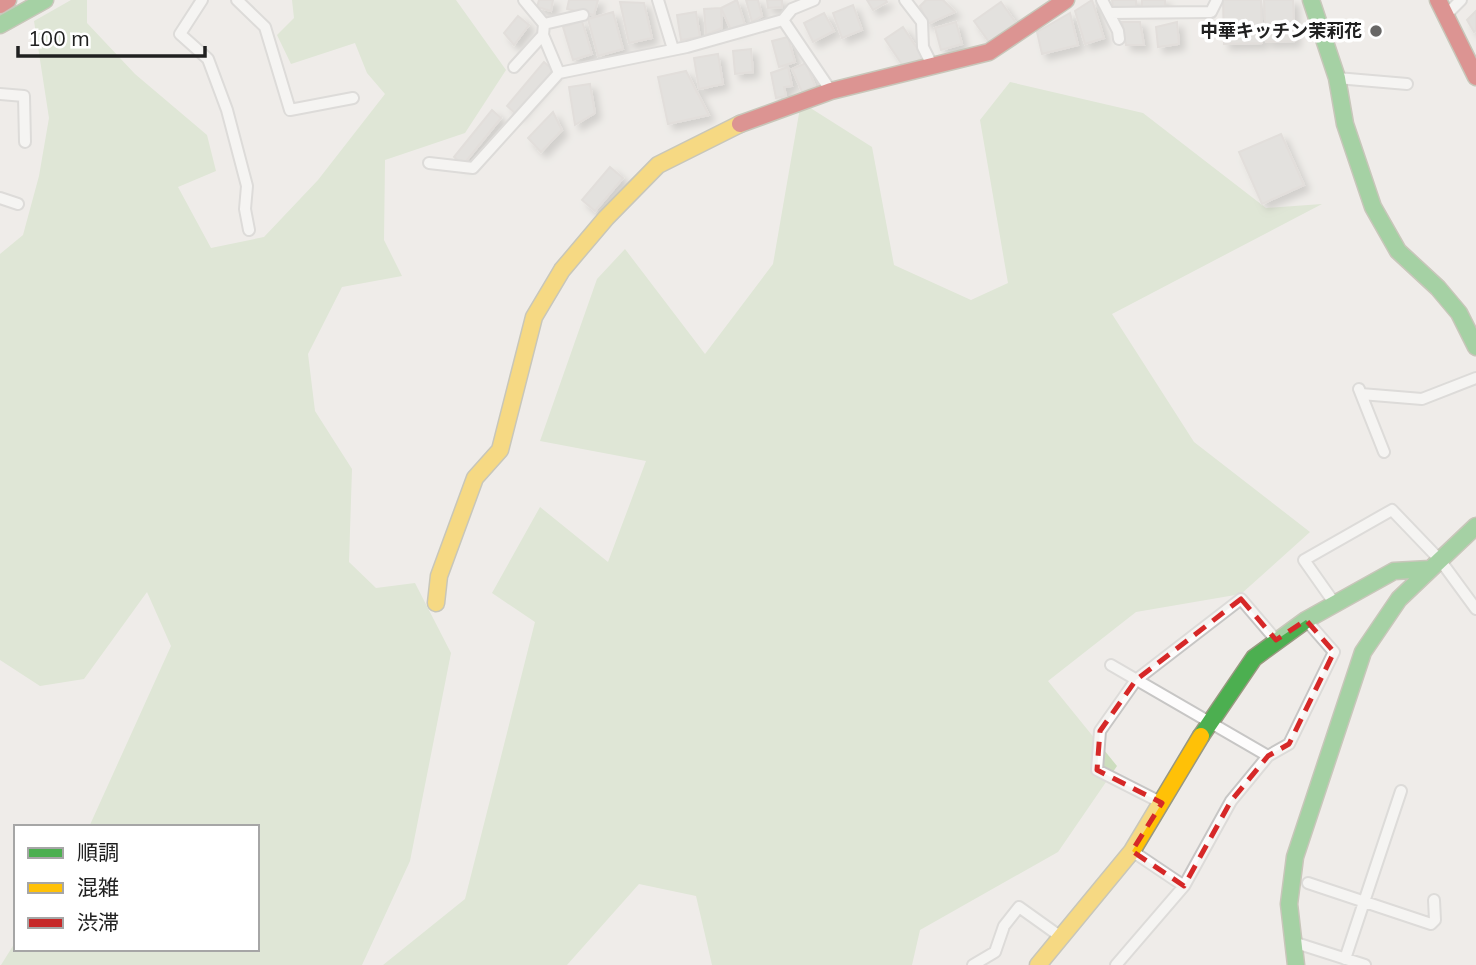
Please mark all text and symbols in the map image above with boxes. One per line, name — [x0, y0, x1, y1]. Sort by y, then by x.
scale bar — [18, 14, 205, 58]
place label: 中華キッチン茉莉花 — [1200, 19, 1362, 42]
marker: 中華キッチン茉莉花 — [1368, 23, 1384, 39]
text: 100 m — [28, 25, 90, 51]
legend — [14, 825, 259, 951]
text: 順調 — [77, 839, 119, 865]
text: 混雑 — [77, 874, 119, 900]
text: 渋滞 — [77, 909, 119, 935]

